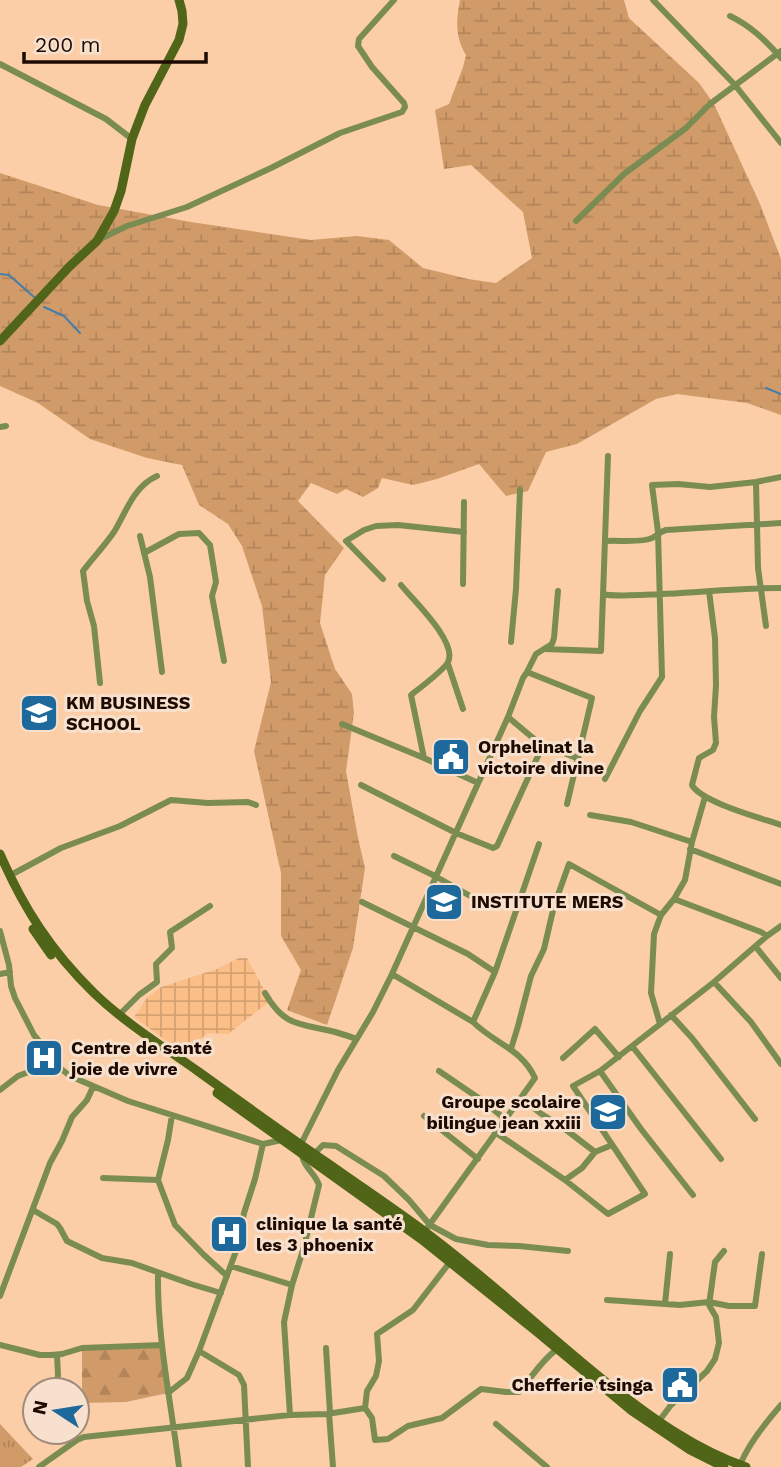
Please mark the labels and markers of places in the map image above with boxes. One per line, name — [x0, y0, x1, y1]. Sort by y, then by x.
school or university icon: KM BUSINESS SCHOOL — [18, 692, 60, 734]
place label: KM BUSINESS SCHOOL — [66, 692, 191, 734]
public building icon: Orphelinat la victoire divine — [430, 736, 472, 778]
place label: Orphelinat la victoire divine — [477, 736, 604, 778]
school or university icon: INSTITUTE MERS — [423, 881, 465, 923]
place label: INSTITUTE MERS — [471, 891, 624, 912]
hospital icon: Centre de santé joie de vivre — [23, 1037, 65, 1079]
place label: Centre de santé joie de vivre — [69, 1037, 212, 1079]
place label: Groupe scolaire bilingue jean xxiii — [426, 1091, 581, 1133]
school or university icon: Groupe scolaire bilingue jean xxiii — [587, 1091, 629, 1133]
hospital icon: clinique la santé les 3 phoenix — [208, 1213, 250, 1255]
place label: clinique la santé les 3 phoenix — [256, 1213, 403, 1255]
public building icon: Chefferie tsinga — [659, 1364, 701, 1406]
place label: Chefferie tsinga — [511, 1374, 654, 1395]

